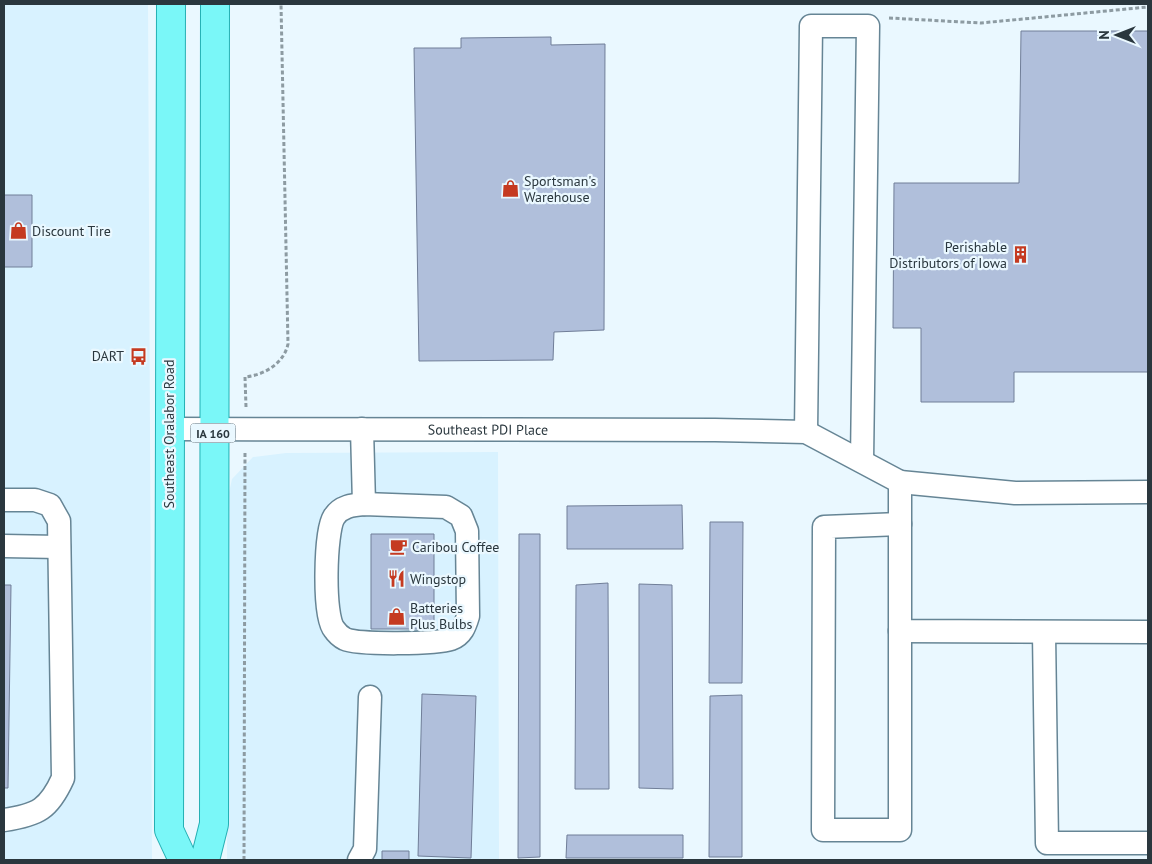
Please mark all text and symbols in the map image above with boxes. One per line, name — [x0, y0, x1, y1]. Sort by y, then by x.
north arrow — [1092, 10, 1142, 60]
text: N — [1095, 30, 1113, 40]
place label: Sportsman's Warehouse — [524, 172, 596, 206]
shop icon: Sportsman's Warehouse — [500, 179, 520, 199]
shop icon: Discount Tire — [8, 221, 28, 241]
place label: Discount Tire — [32, 222, 111, 240]
place label: Perishable Distributors of Iowa — [889, 238, 1007, 272]
building icon: Perishable Distributors of Iowa — [1011, 245, 1031, 265]
bus stop icon: DART — [128, 346, 148, 366]
place label: DART — [92, 347, 124, 365]
street label: Southeast Oralabor Road — [160, 360, 178, 508]
street label: Southeast PDI Place — [428, 420, 548, 439]
road number: IA 160 — [190, 423, 236, 442]
cafe icon: Caribou Coffee — [388, 537, 408, 557]
place label: Caribou Coffee — [412, 538, 499, 556]
restaurant icon: Wingstop — [386, 569, 406, 589]
place label: Wingstop — [410, 570, 466, 588]
place label: Batteries Plus Bulbs — [410, 599, 472, 633]
shop icon: Batteries Plus Bulbs — [386, 606, 406, 626]

